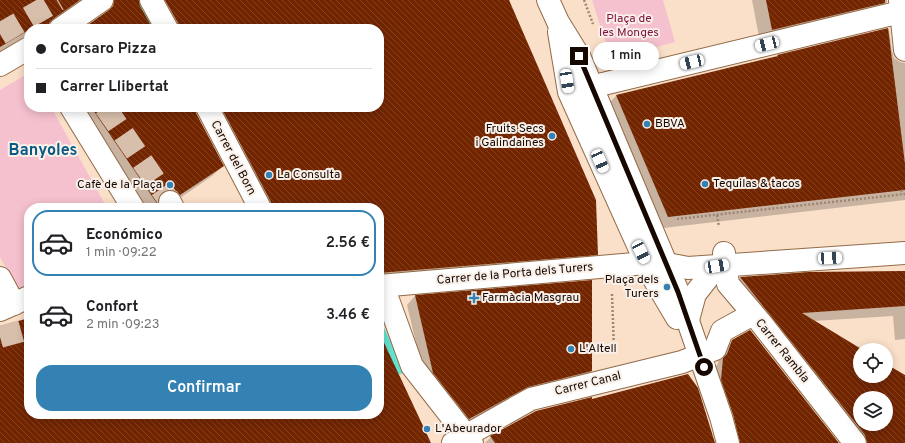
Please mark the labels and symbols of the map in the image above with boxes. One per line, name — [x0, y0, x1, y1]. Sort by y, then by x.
park label: Plaça de les Monges — [599, 11, 659, 41]
car — [754, 35, 780, 53]
callout: 1 min — [593, 42, 659, 70]
route end — [570, 47, 588, 65]
car — [679, 53, 705, 71]
car — [559, 68, 575, 94]
place label: BBVA — [655, 116, 685, 132]
street label: Carrer del Born — [207, 118, 259, 198]
marker: BBVA — [642, 119, 652, 129]
place label: Fruits Secs i Galindaines — [475, 121, 544, 151]
marker: Fruits Secs i Galindaines — [547, 131, 557, 141]
district label: Banyoles — [9, 141, 77, 161]
car — [590, 148, 610, 174]
place label: La Consulta — [277, 167, 340, 183]
marker: La Consulta — [264, 170, 274, 180]
place label: Tequilas & tacos — [713, 176, 800, 192]
place label: Cafè de la Plaça — [77, 177, 162, 193]
marker: Tequilas & tacos — [700, 179, 710, 189]
marker: Cafè de la Plaça — [165, 180, 175, 190]
car — [630, 239, 652, 265]
car — [818, 251, 842, 265]
car — [704, 258, 730, 274]
street label: Carrer de la Porta dels Turers — [436, 259, 594, 289]
place label: Plaça dels Turers — [605, 272, 659, 302]
marker: Plaça dels Turers — [662, 282, 672, 292]
place label: Farmàcia Masgrau — [482, 290, 579, 306]
marker: Farmàcia Masgrau — [469, 293, 479, 303]
street label: Carrer Rambla — [751, 316, 813, 386]
place label: L'Altell — [579, 341, 617, 357]
marker: L'Altell — [566, 344, 576, 354]
route start — [695, 358, 713, 376]
street label: Carrer Canal — [553, 368, 623, 400]
place label: L'Abeurador — [435, 421, 502, 437]
marker: L'Abeurador — [422, 424, 432, 434]

